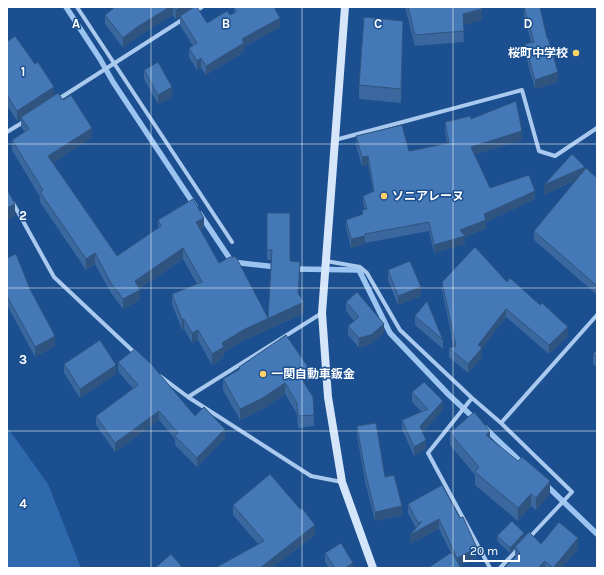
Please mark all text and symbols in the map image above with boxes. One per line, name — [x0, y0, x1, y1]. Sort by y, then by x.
text: A — [72, 16, 80, 31]
text: B — [222, 16, 230, 31]
text: C — [374, 16, 382, 31]
text: D — [524, 16, 533, 31]
place label: 桜町中学校 — [508, 46, 568, 60]
marker: 桜町中学校 — [571, 48, 581, 58]
text: 1 — [21, 64, 25, 79]
place label: ソニアレーヌ — [392, 189, 464, 203]
marker: ソニアレーヌ — [379, 191, 389, 201]
text: 2 — [19, 208, 27, 223]
text: 3 — [19, 352, 27, 367]
place label: 一関自動車鈑金 — [271, 367, 355, 381]
marker: 一関自動車鈑金 — [258, 369, 268, 379]
text: 4 — [19, 496, 27, 511]
scale bar — [464, 537, 519, 563]
text: 20 m — [470, 544, 498, 558]

